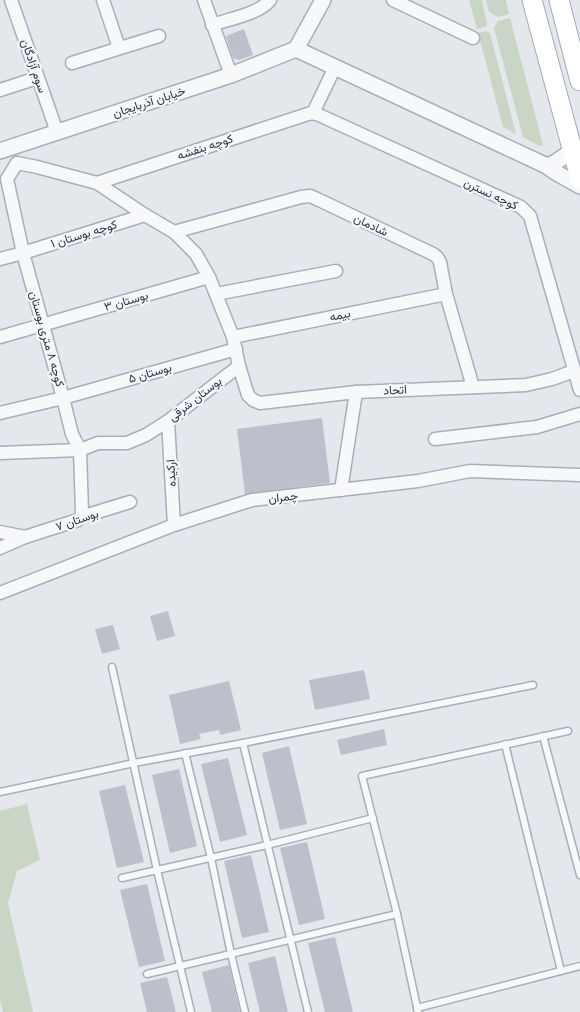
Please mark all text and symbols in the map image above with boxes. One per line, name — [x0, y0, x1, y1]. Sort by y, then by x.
street label: سوم آزادگان — [17, 37, 51, 95]
street label: خیابان آذربایجان — [111, 83, 187, 121]
street label: کوچه بنفشه — [175, 130, 235, 164]
street label: کوچه نسترن — [461, 174, 521, 214]
street label: شادمان — [352, 210, 391, 239]
street label: کوچه بوستان ۱ — [49, 216, 119, 252]
street label: بوستان ۳ — [102, 287, 150, 315]
street label: کوچه ۸ متری بوستان — [26, 289, 68, 389]
street label: بیمه — [328, 305, 352, 324]
street label: بوستان ۵ — [127, 359, 173, 387]
street label: بوستان شرقی — [165, 373, 225, 425]
street label: اتحاد — [383, 381, 407, 398]
street label: ارکیده — [162, 459, 180, 487]
street label: چمران — [267, 487, 299, 507]
street label: بوستان ۷ — [53, 505, 101, 535]

